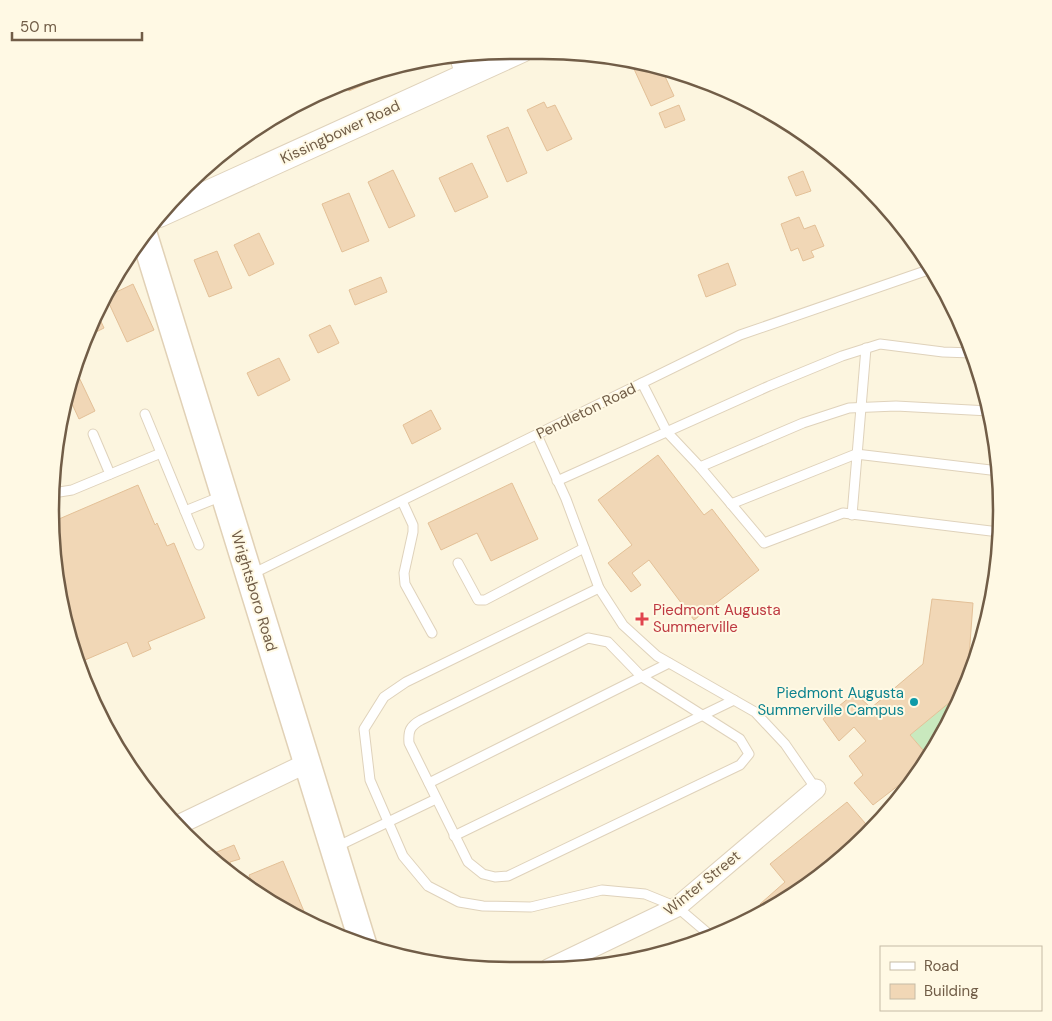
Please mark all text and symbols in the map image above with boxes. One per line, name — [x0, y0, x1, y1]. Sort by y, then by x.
scale bar — [12, 10, 142, 42]
text: 50 m — [20, 17, 57, 37]
street label: Kissingbower Road — [277, 95, 403, 169]
street label: Pendleton Road — [533, 378, 639, 444]
street label: Wrightsboro Road — [226, 528, 282, 654]
place label: Piedmont Augusta Summerville — [653, 600, 781, 637]
marker: Piedmont Augusta Summerville — [635, 612, 649, 626]
place label: Piedmont Augusta Summerville Campus — [757, 683, 904, 720]
marker: Piedmont Augusta Summerville Campus — [908, 696, 920, 708]
street label: Winter Street — [660, 846, 745, 920]
legend — [880, 946, 1042, 1011]
text: Road — [924, 956, 959, 976]
text: Building — [924, 981, 979, 1001]

